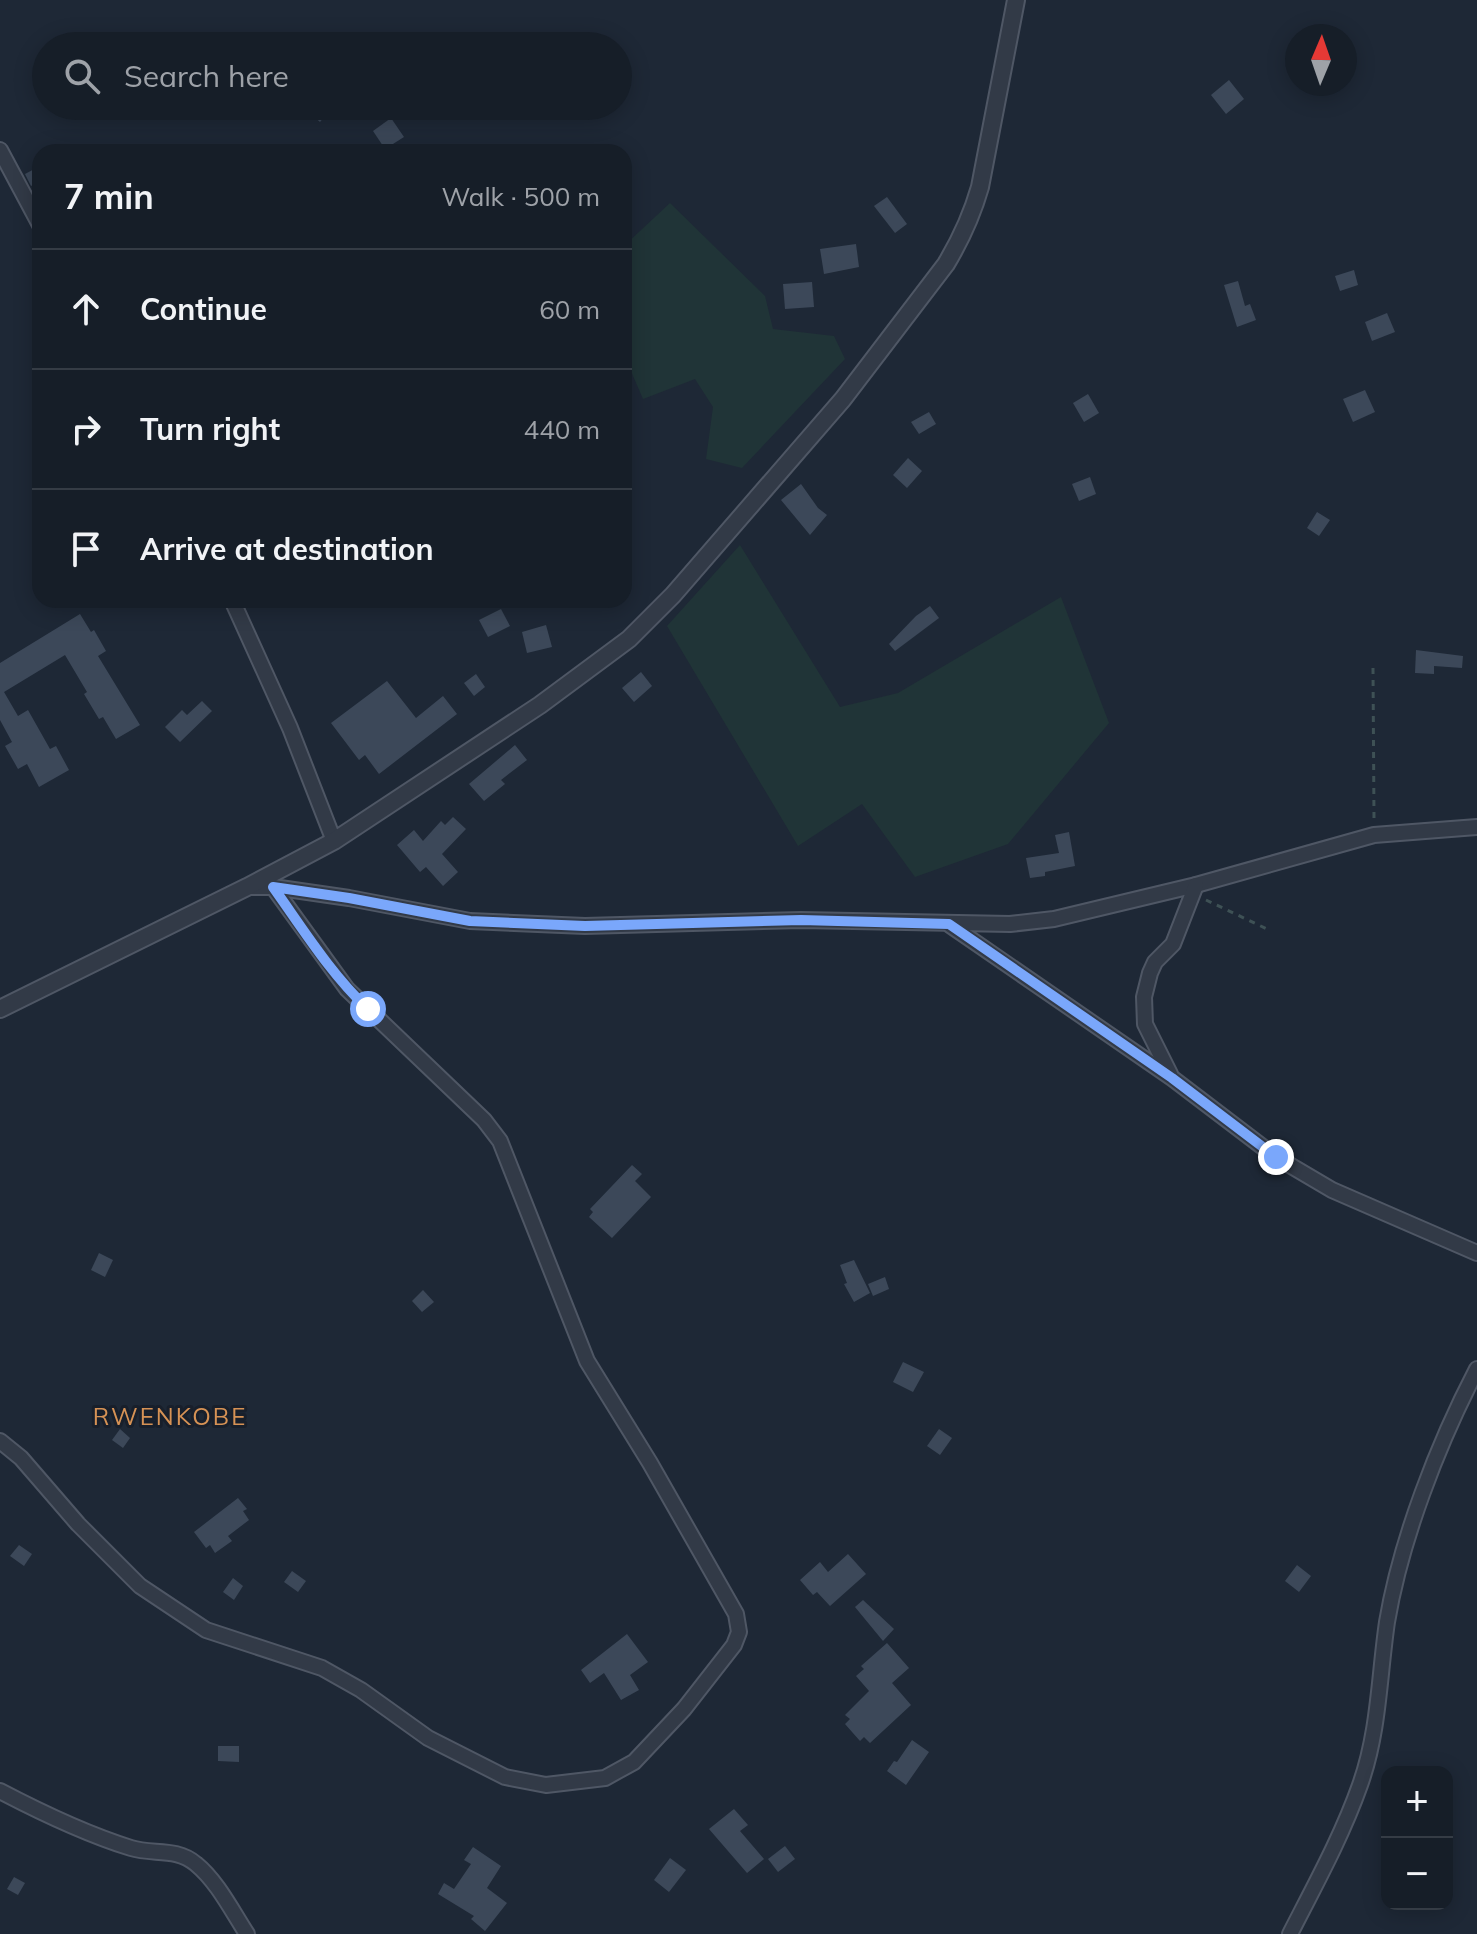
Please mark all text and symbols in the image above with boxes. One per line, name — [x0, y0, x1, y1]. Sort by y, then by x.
north arrow — [1285, 24, 1357, 96]
search box — [32, 32, 632, 120]
icon: search — [60, 54, 104, 98]
text: Search here — [124, 57, 289, 95]
text: 7 min — [64, 175, 154, 218]
text: Walk · 500 m — [441, 180, 600, 213]
icon: ahead — [64, 287, 108, 331]
text: Continue — [140, 290, 267, 328]
text: 60 m — [539, 293, 600, 326]
icon: right — [64, 407, 108, 451]
text: Turn right — [140, 410, 280, 448]
text: 440 m — [524, 413, 600, 446]
icon: arrive — [64, 527, 108, 571]
text: Arrive at destination — [140, 530, 434, 568]
route start — [350, 991, 386, 1027]
route end — [1258, 1139, 1294, 1175]
district label: RWENKOBE — [93, 1401, 247, 1431]
map controls — [1381, 1766, 1453, 1910]
button: + — [1381, 1766, 1453, 1838]
button: − — [1381, 1838, 1453, 1910]

